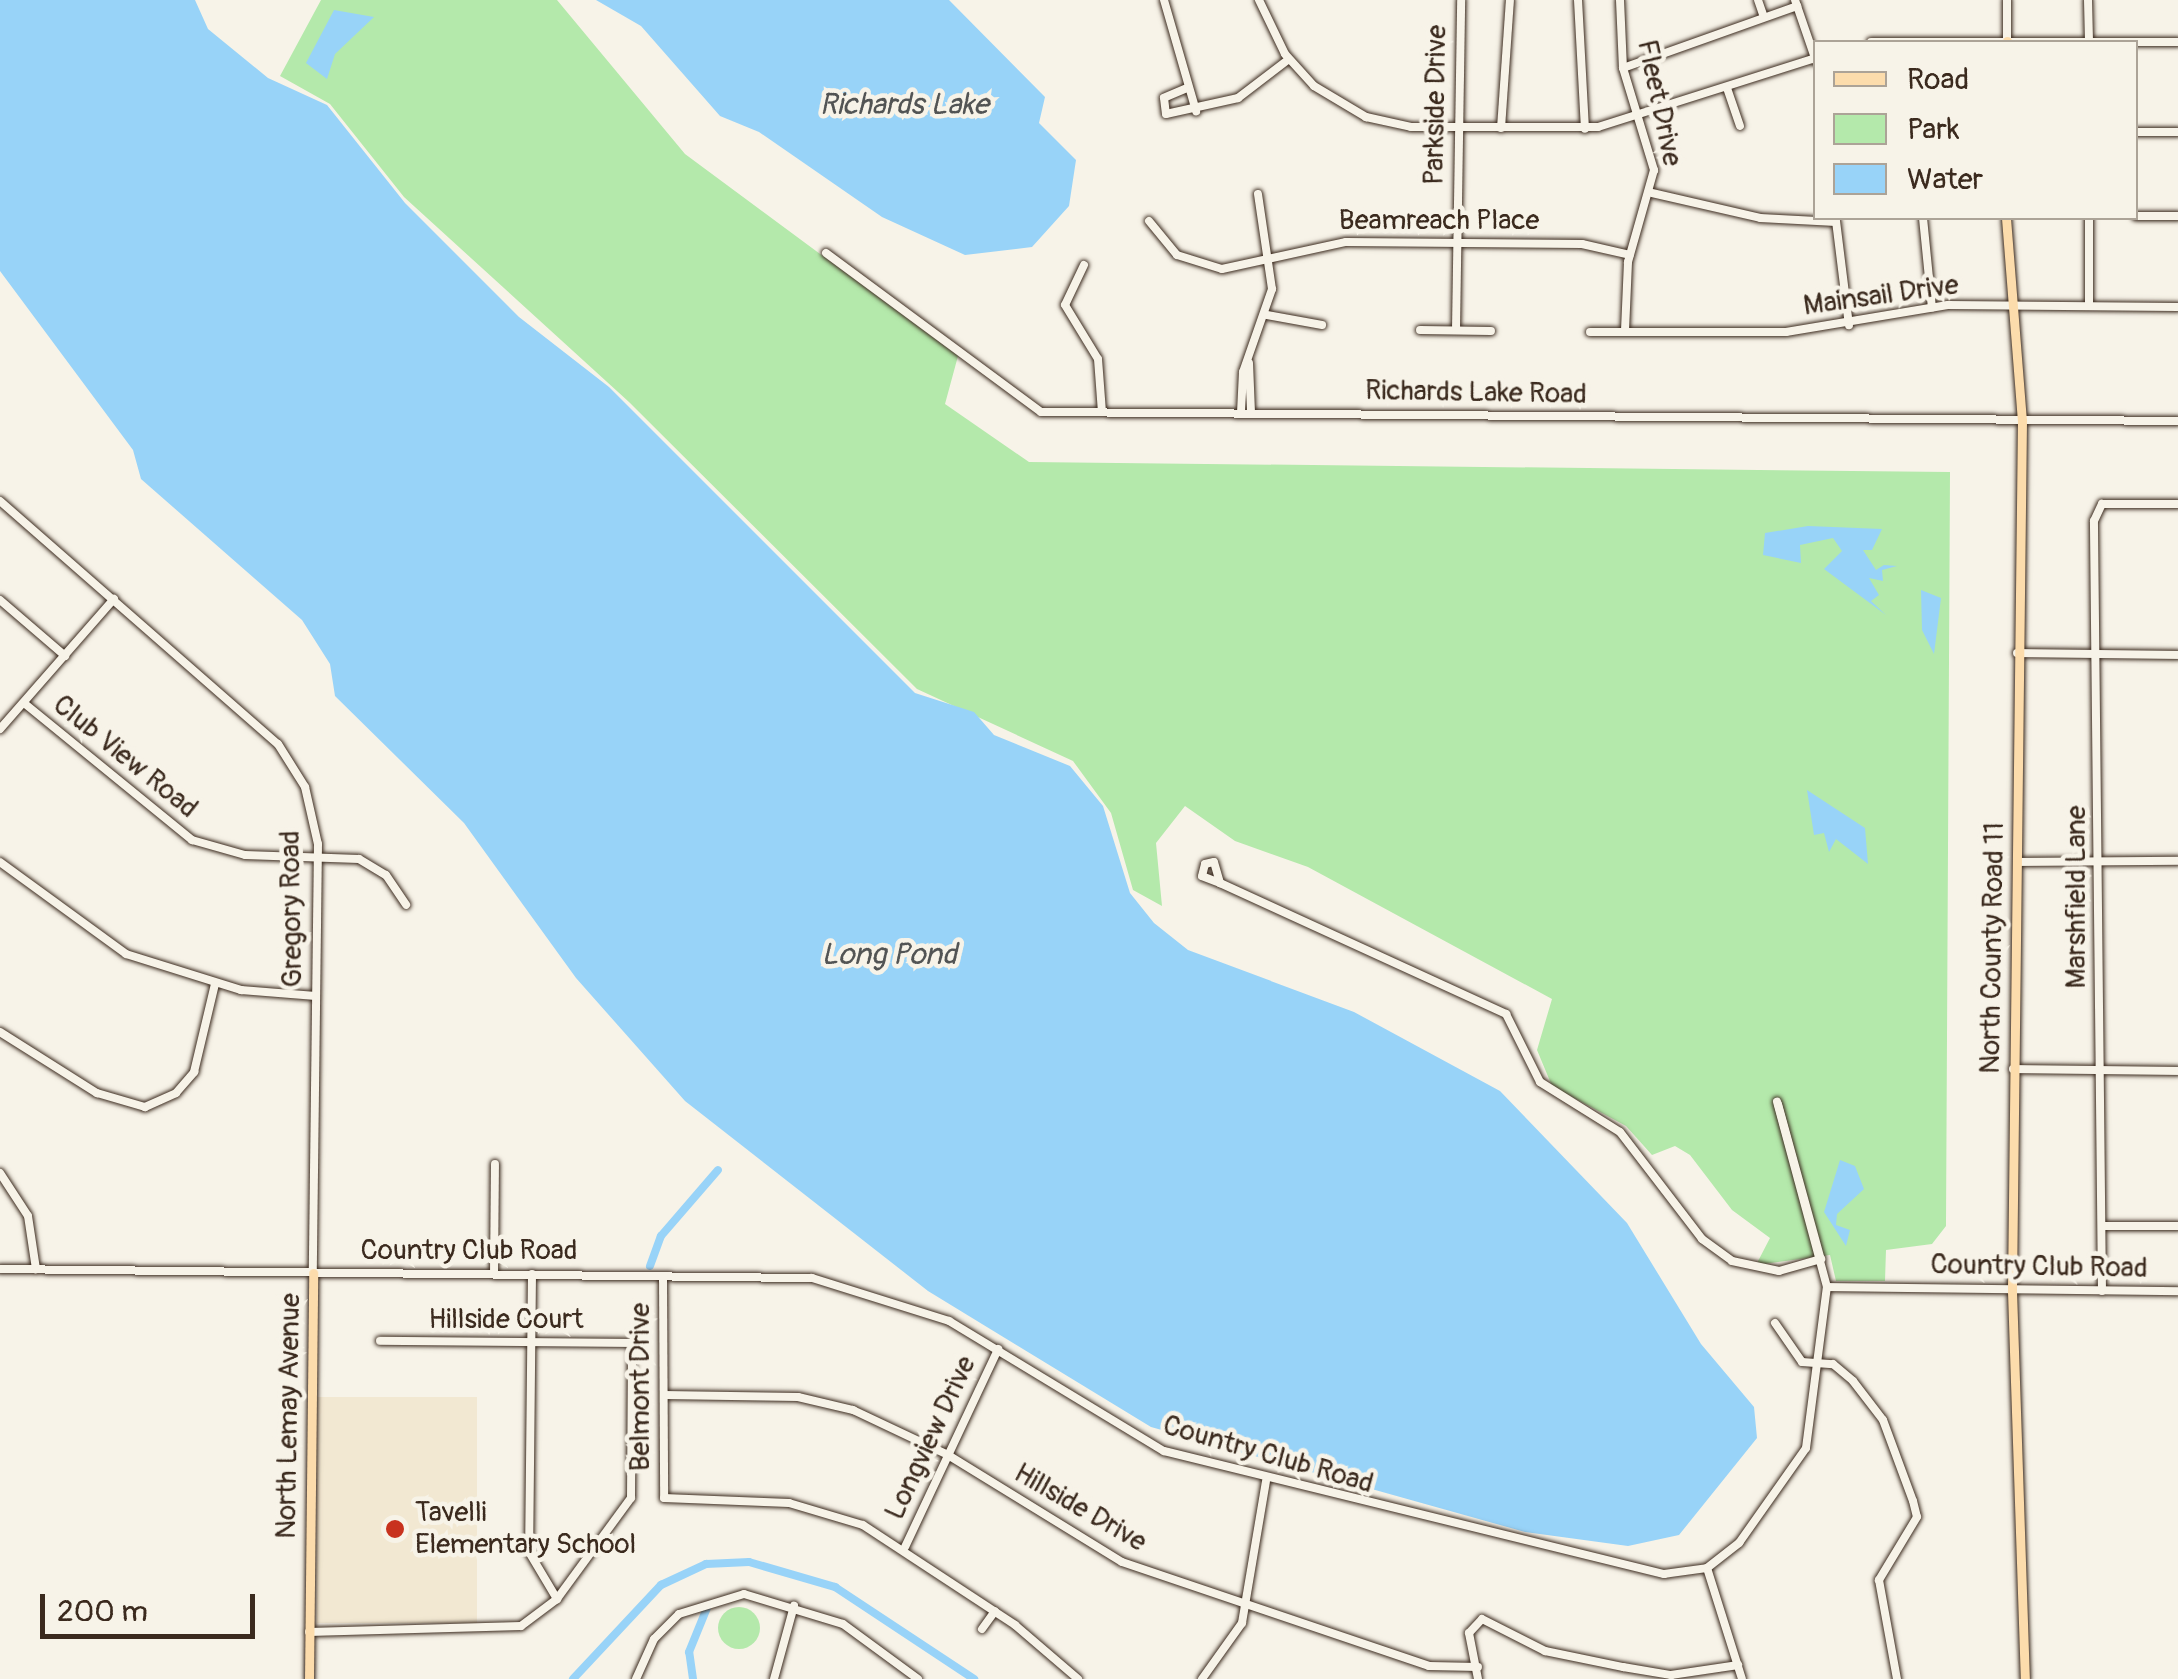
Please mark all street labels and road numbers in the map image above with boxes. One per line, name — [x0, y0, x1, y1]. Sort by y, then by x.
street label: Parkside Drive — [1418, 25, 1454, 185]
street label: Fleet Drive — [1629, 37, 1689, 169]
street label: Beamreach Place — [1339, 204, 1539, 238]
street label: Mainsail Drive — [1801, 268, 1961, 324]
street label: Richards Lake Road — [1365, 374, 1587, 412]
street label: Club View Road — [46, 688, 204, 826]
street label: Marshfield Lane — [2060, 805, 2094, 989]
street label: North County Road 11 — [1974, 822, 2012, 1074]
street label: Gregory Road — [274, 830, 310, 988]
street label: Country Club Road — [360, 1234, 578, 1268]
street label: Country Club Road — [1930, 1248, 2148, 1286]
street label: North Lemay Avenue — [270, 1293, 308, 1539]
street label: Hillside Court — [428, 1303, 584, 1337]
street label: Belmont Drive — [624, 1303, 658, 1471]
street label: Longview Drive — [878, 1351, 984, 1525]
street label: Country Club Road — [1159, 1409, 1377, 1501]
street label: Hillside Drive — [1008, 1457, 1152, 1559]

